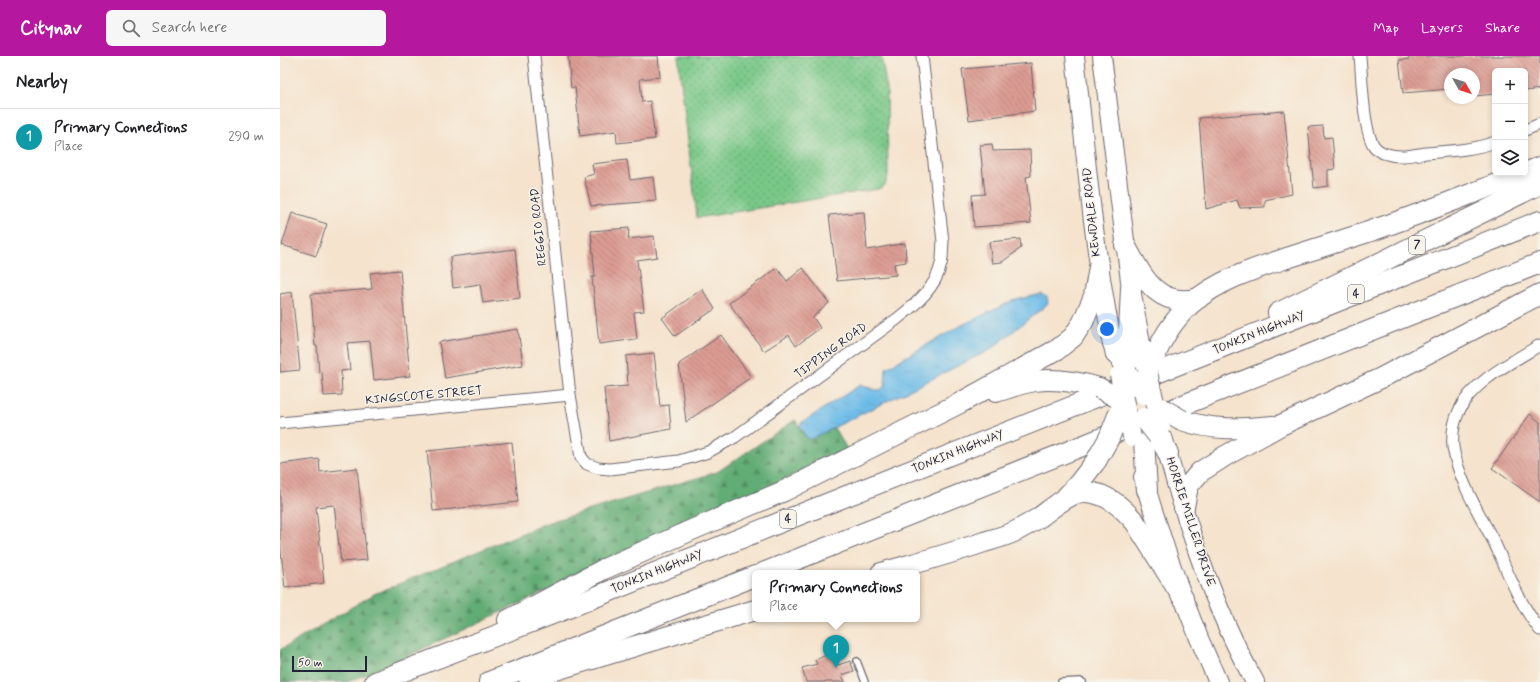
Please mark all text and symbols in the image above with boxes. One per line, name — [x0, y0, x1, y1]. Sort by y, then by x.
search box — [106, 10, 386, 46]
text: Citynav — [20, 16, 82, 41]
icon: search — [120, 17, 142, 39]
text: Search here — [152, 18, 227, 38]
text: Map — [1373, 19, 1399, 37]
text: Layers — [1421, 19, 1463, 37]
text: Share — [1485, 19, 1520, 37]
north arrow — [1444, 68, 1480, 104]
map controls — [1492, 68, 1528, 176]
button: + — [1492, 68, 1528, 104]
text: Nearby — [16, 71, 68, 93]
button: − — [1492, 104, 1528, 140]
text: Primary Connections — [54, 118, 187, 138]
text: 1 — [26, 128, 32, 145]
text: 290 m — [228, 128, 264, 145]
text: Place — [54, 138, 83, 155]
button: layers — [1492, 140, 1528, 176]
street label: KEWDALE ROAD — [1079, 167, 1105, 257]
street label: REGGIO ROAD — [527, 187, 551, 267]
road number: 7 — [1409, 236, 1425, 254]
road number: 4 — [1348, 285, 1364, 303]
street label: TONKIN HIGHWAY — [1211, 307, 1308, 359]
street label: TIPPING ROAD — [791, 319, 871, 383]
your location — [1097, 319, 1117, 339]
street label: KINGSCOTE STREET — [365, 383, 483, 409]
street label: TONKIN HIGHWAY — [910, 426, 1007, 478]
street label: HORRIE MILLER DRIVE — [1161, 455, 1219, 589]
road number: 4 — [780, 510, 796, 528]
street label: TONKIN HIGHWAY — [609, 546, 706, 598]
popup — [752, 570, 920, 622]
text: Primary Connections — [769, 578, 903, 598]
text: Place — [769, 598, 798, 615]
pin: 1 — [823, 635, 849, 668]
scale bar — [292, 654, 367, 673]
text: 50 m — [298, 656, 323, 670]

